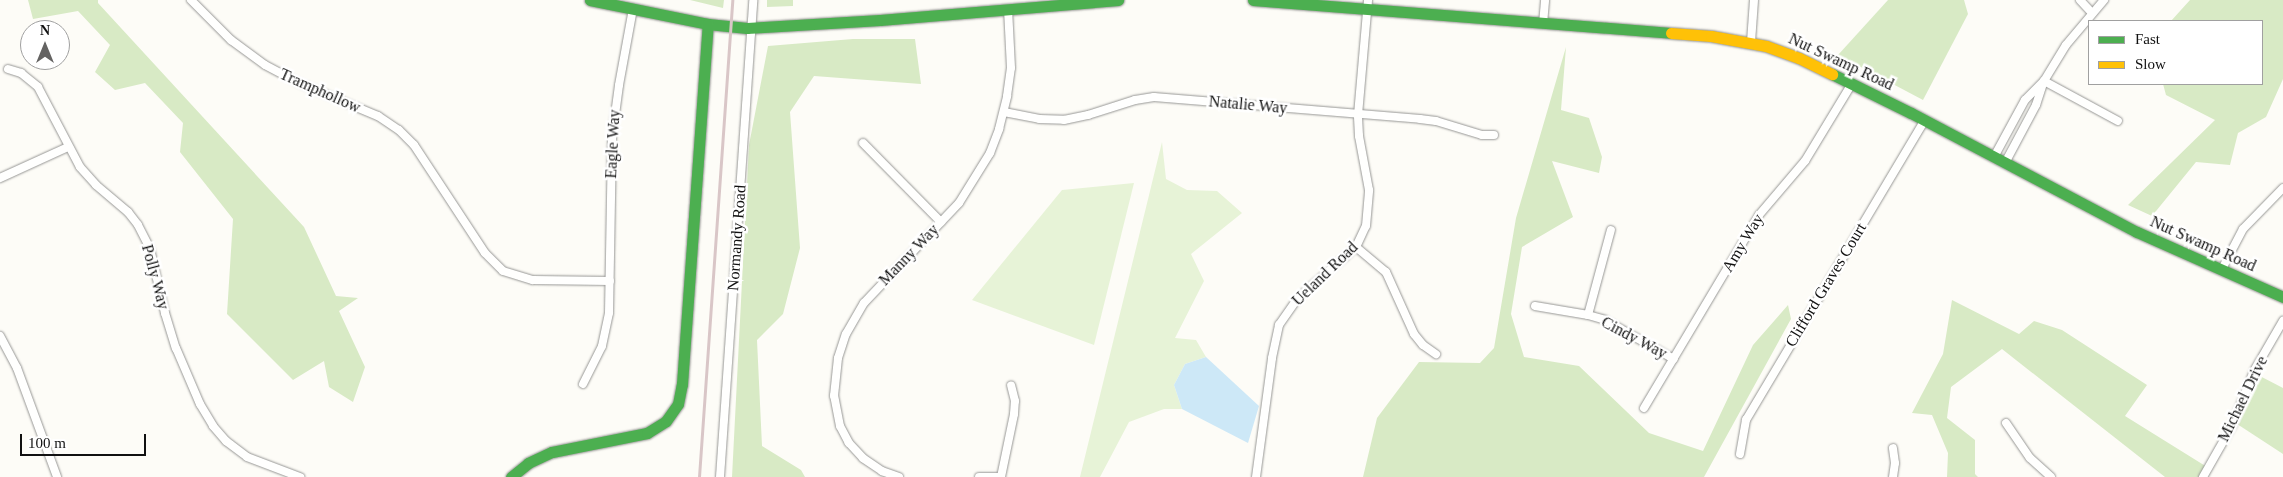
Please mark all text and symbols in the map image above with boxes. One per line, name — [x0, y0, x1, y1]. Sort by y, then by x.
north arrow — [20, 20, 70, 70]
legend — [2088, 20, 2263, 85]
text: N — [40, 23, 50, 38]
street label: Nut Swamp Road — [1785, 29, 1897, 95]
text: Fast — [2135, 31, 2160, 47]
text: Slow — [2135, 56, 2166, 72]
street label: Tramphollow — [277, 65, 363, 117]
street label: Natalie Way — [1208, 92, 1288, 118]
street label: Eagle Way — [602, 109, 624, 179]
street label: Normandy Road — [724, 184, 750, 292]
street label: Amy Way — [1718, 210, 1768, 276]
street label: Nut Swamp Road — [2147, 212, 2259, 276]
street label: Manny Way — [875, 220, 943, 290]
street label: Clifford Graves Court — [1781, 220, 1871, 350]
street label: Ueland Road — [1288, 238, 1362, 310]
street label: Polly Way — [137, 242, 173, 312]
street label: Cindy Way — [1598, 313, 1670, 363]
street label: Michael Drive — [2214, 353, 2272, 445]
scale bar — [22, 424, 149, 456]
text: 100 m — [28, 435, 66, 451]

